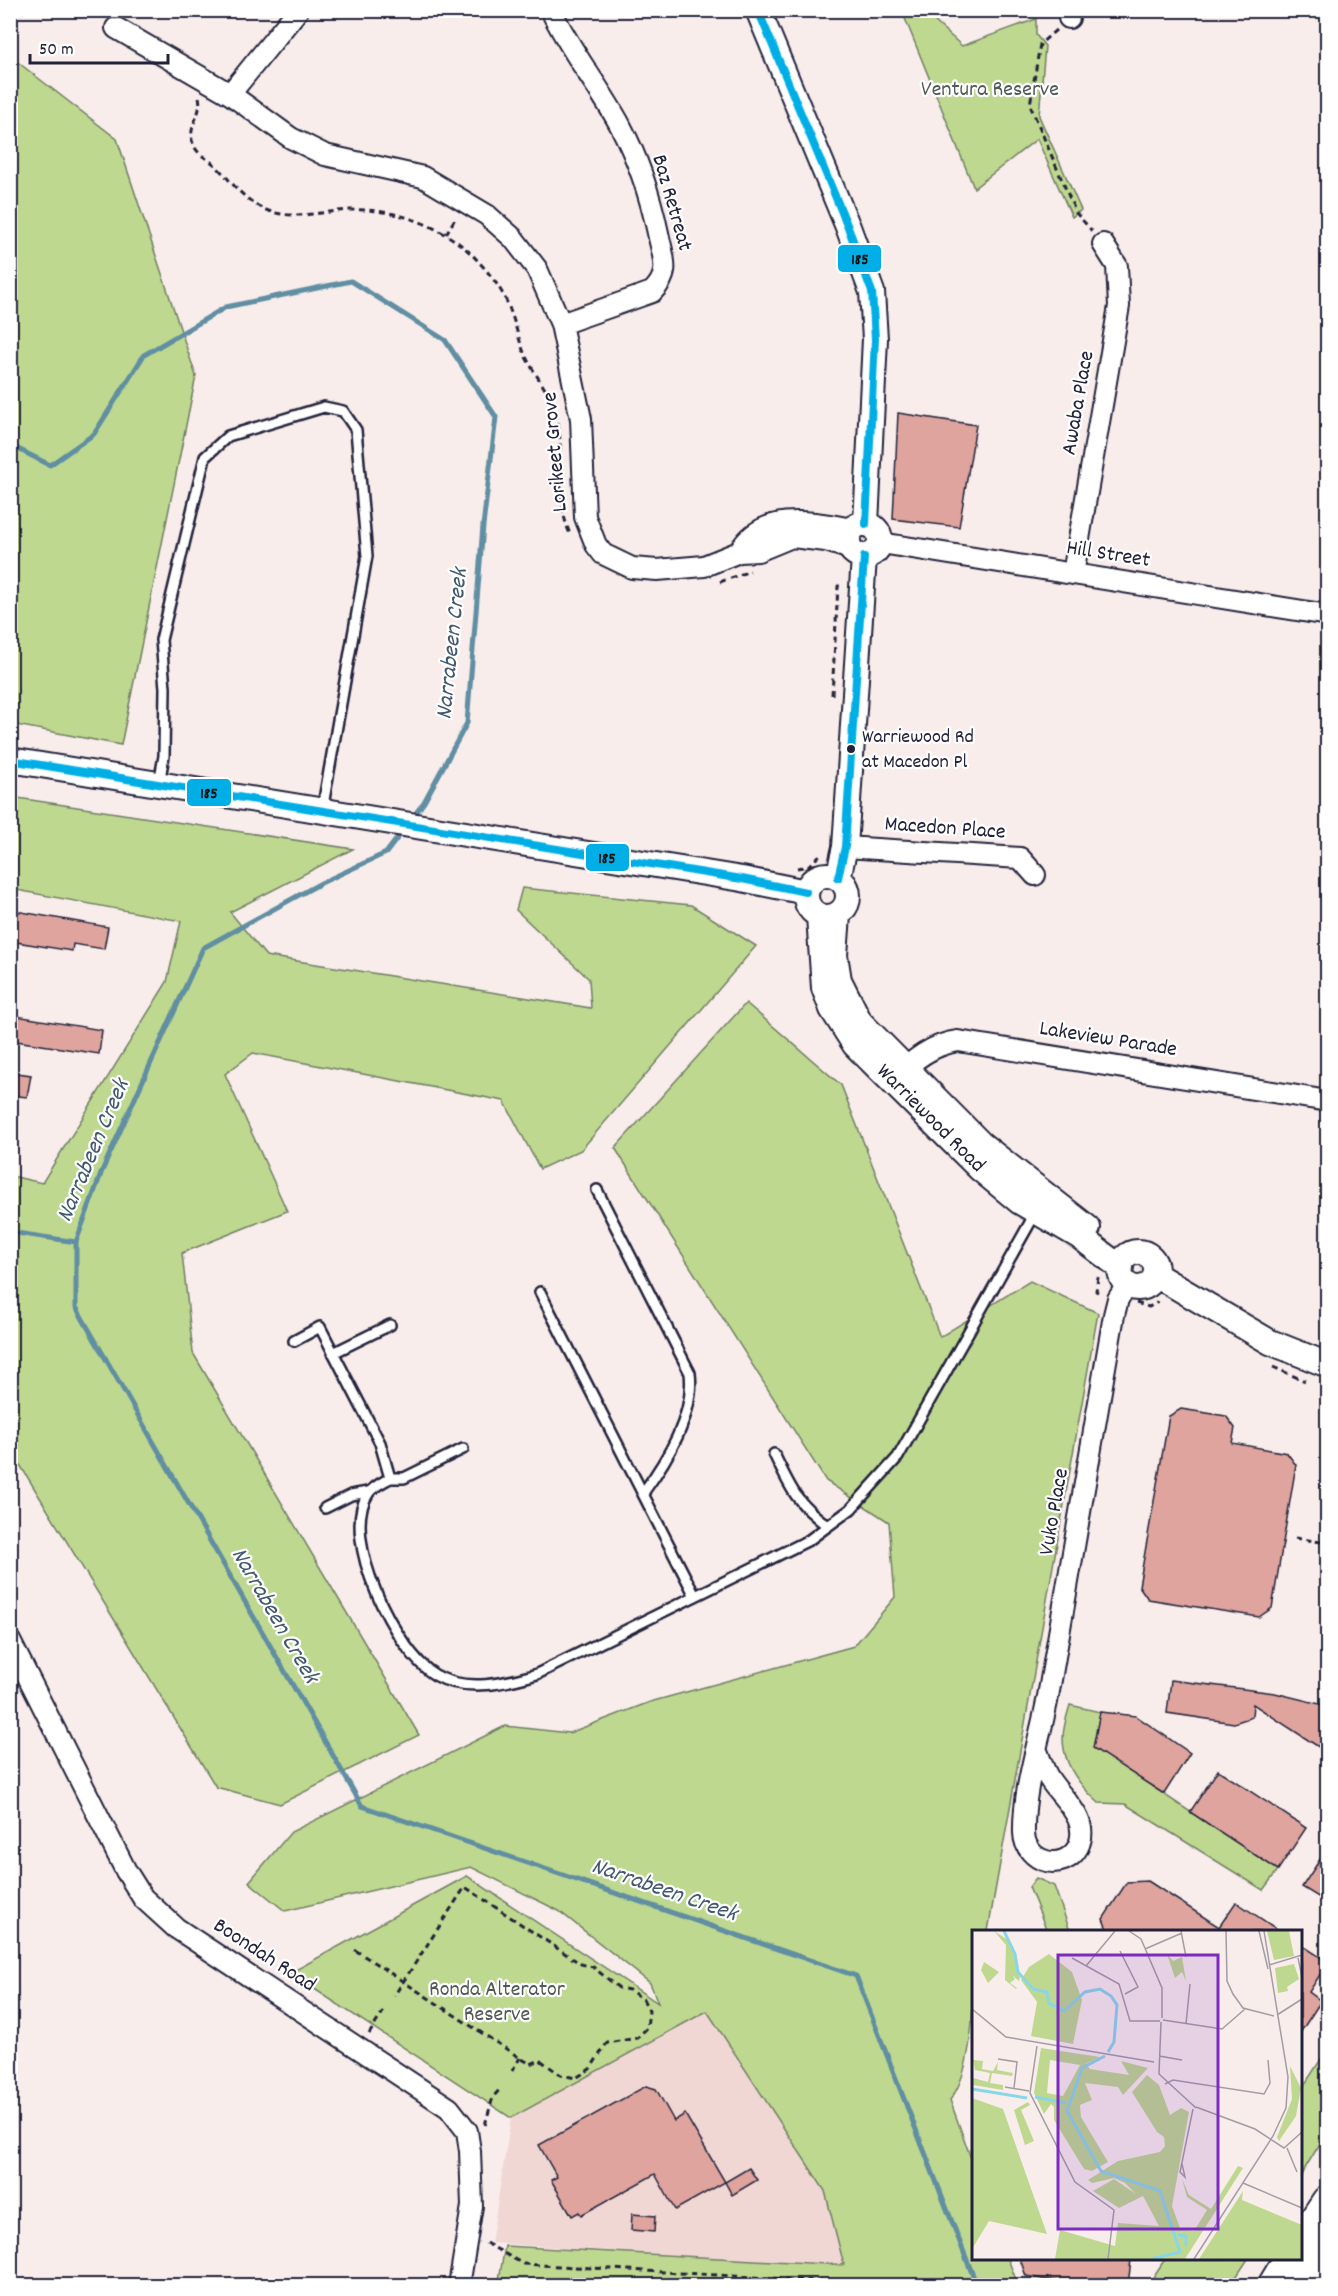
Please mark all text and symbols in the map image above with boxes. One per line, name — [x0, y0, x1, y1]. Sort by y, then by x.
scale bar — [30, 27, 168, 65]
text: 50 m — [39, 38, 74, 63]
park label: Ventura Reserve — [921, 75, 1059, 106]
street label: Baz Retreat — [642, 151, 700, 255]
line badge: 185 — [837, 244, 882, 273]
text: 185 — [851, 249, 869, 272]
street label: Awaba Place — [1055, 348, 1103, 458]
street label: Lorikeet Grove — [535, 391, 577, 513]
street label: Hill Street — [1064, 533, 1152, 577]
water label: Narrabeen Creek — [428, 564, 478, 721]
place label: Warriewood Rd at Macedon Pl — [862, 724, 974, 777]
marker: Warriewood Rd at Macedon Pl — [845, 743, 857, 755]
line badge: 185 — [186, 778, 232, 807]
text: 185 — [200, 783, 218, 806]
street label: Macedon Place — [884, 809, 1006, 849]
line badge: 185 — [585, 843, 630, 872]
text: 185 — [598, 848, 616, 871]
street label: Lakeview Parade — [1037, 1014, 1179, 1066]
street label: Warriewood Road — [868, 1057, 992, 1181]
water label: Narrabeen Creek — [49, 1072, 140, 1228]
street label: Vuko Place — [1032, 1466, 1078, 1558]
water label: Narrabeen Creek — [221, 1542, 328, 1692]
water label: Narrabeen Creek — [587, 1850, 743, 1933]
street label: Boondah Road — [206, 1911, 322, 2001]
inset map — [972, 1930, 1302, 2260]
park label: Ronda Alterator Reserve — [429, 1975, 566, 2031]

